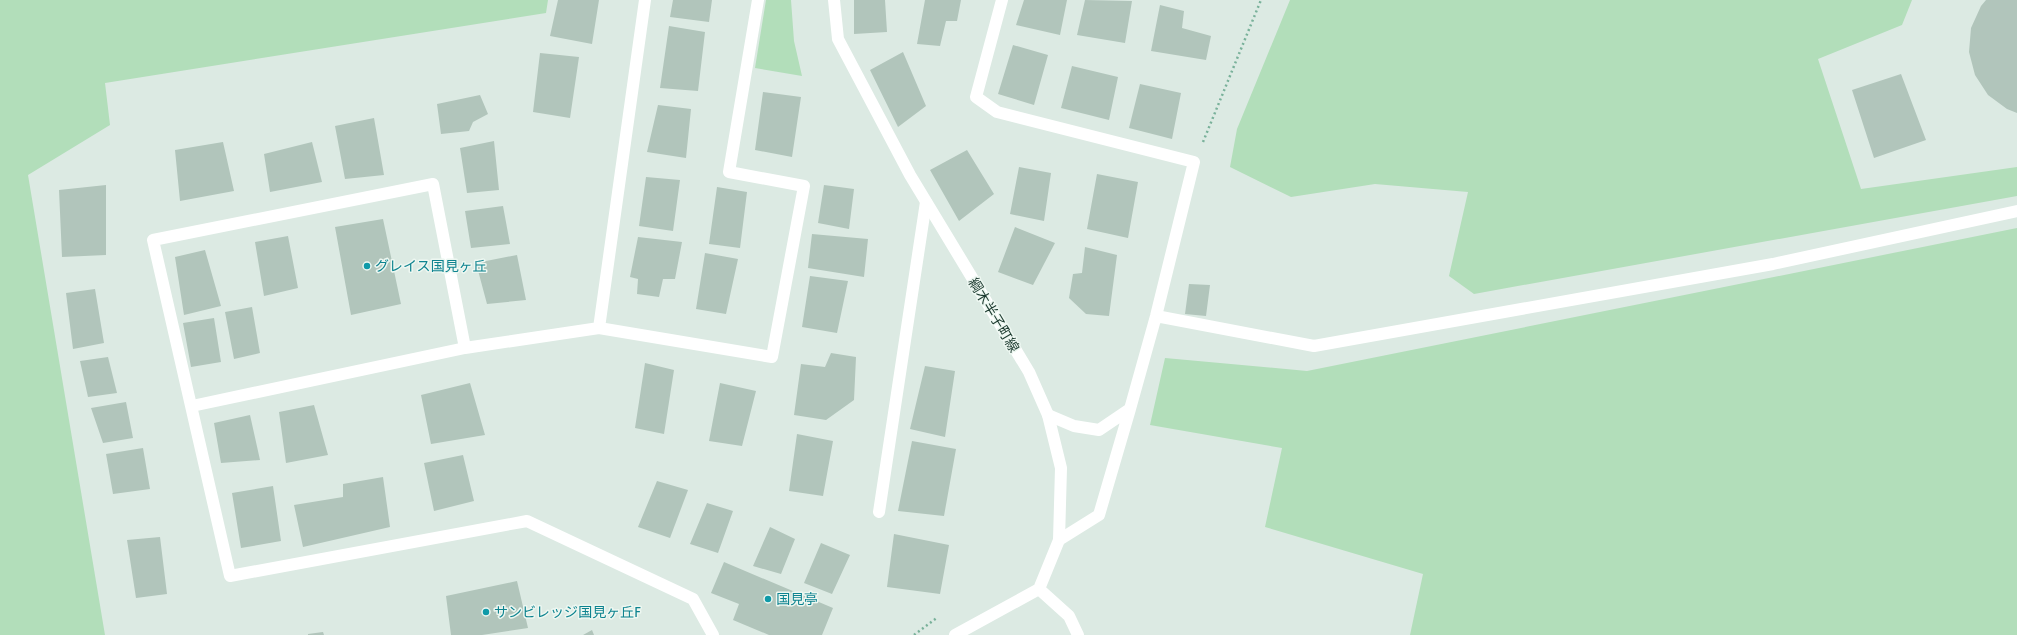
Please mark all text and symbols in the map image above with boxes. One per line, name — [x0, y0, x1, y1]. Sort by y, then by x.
place label: グレイス国見ヶ丘 — [375, 258, 487, 275]
marker: グレイス国見ヶ丘 — [362, 261, 372, 271]
street label: 綱木半子町線 — [965, 275, 1022, 356]
place label: 国見亭 — [776, 591, 818, 608]
marker: 国見亭 — [763, 594, 773, 604]
place label: サンビレッジ国見ヶ丘F — [494, 604, 641, 621]
marker: サンビレッジ国見ヶ丘F — [481, 607, 491, 617]

